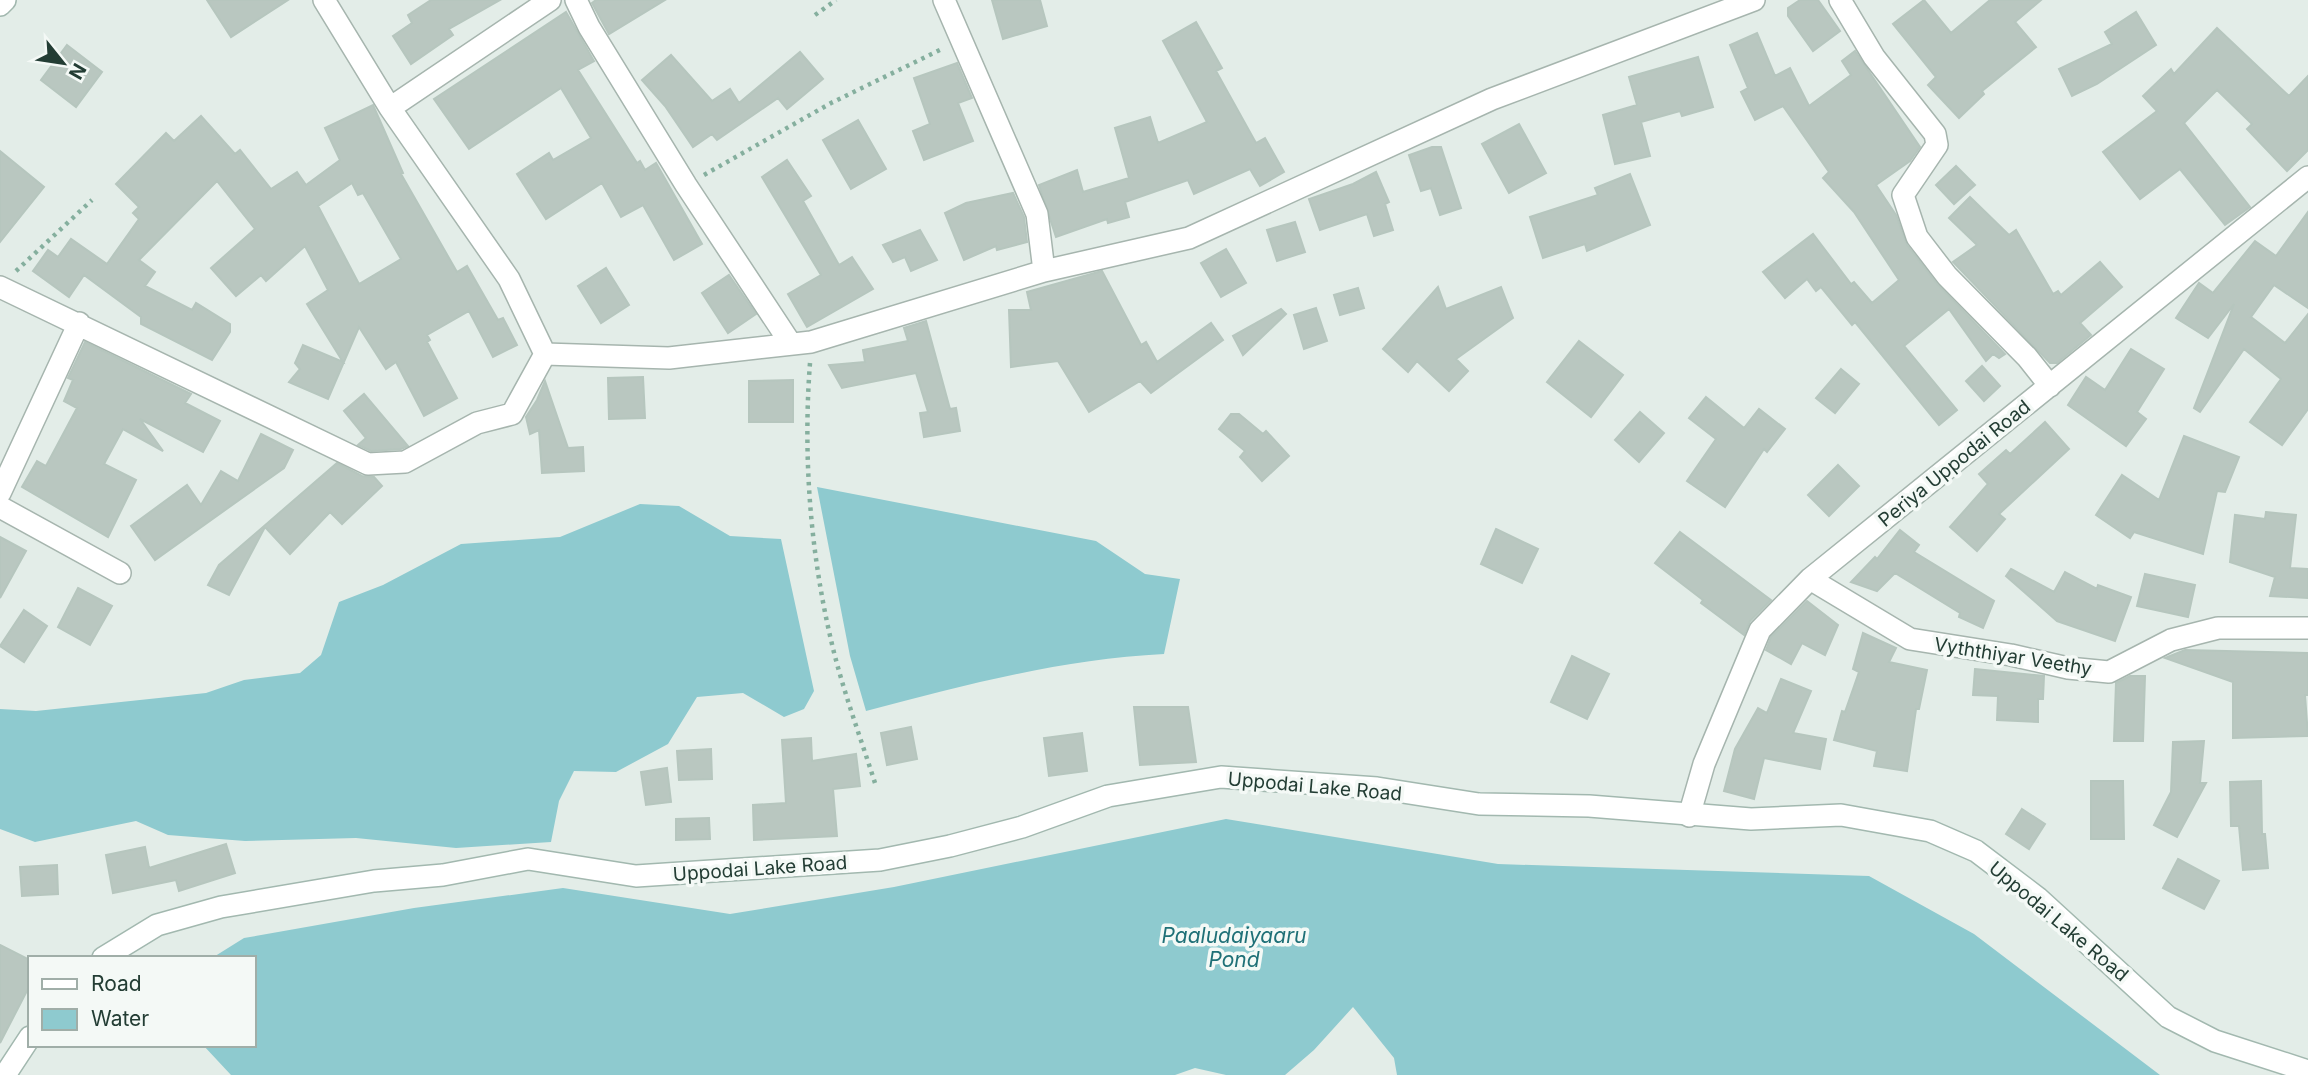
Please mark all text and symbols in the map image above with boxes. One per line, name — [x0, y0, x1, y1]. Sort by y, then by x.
north arrow — [28, 28, 98, 98]
text: N — [64, 59, 91, 83]
street label: Periya Uppodai Road — [1874, 395, 2035, 532]
street label: Vyththiyar Veethy — [1932, 633, 2094, 680]
street label: Uppodai Lake Road — [1227, 767, 1403, 806]
street label: Uppodai Lake Road — [672, 851, 848, 886]
street label: Uppodai Lake Road — [1984, 856, 2133, 986]
water label: Paaludaiyaaru Pond — [1162, 923, 1306, 972]
legend — [28, 956, 256, 1047]
text: Road — [91, 971, 142, 996]
text: Water — [91, 1006, 149, 1031]

